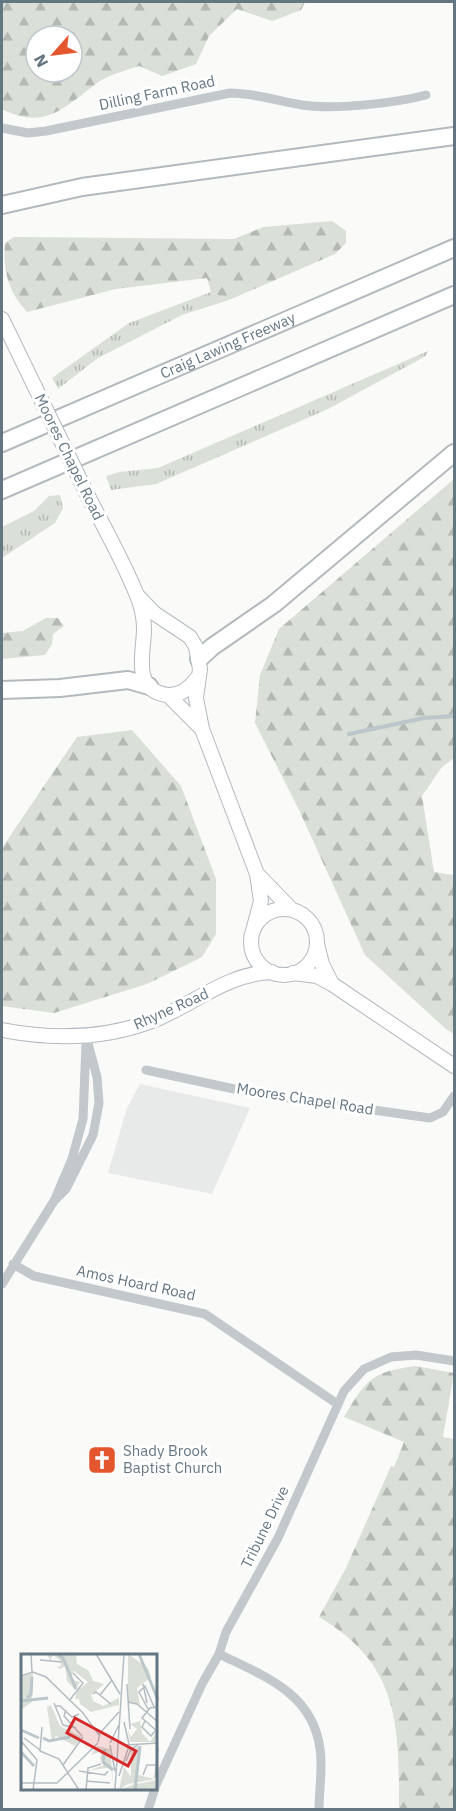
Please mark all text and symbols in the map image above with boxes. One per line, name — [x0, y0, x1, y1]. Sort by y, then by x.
north arrow — [24, 24, 84, 84]
text: N — [29, 51, 52, 71]
street label: Dilling Farm Road — [97, 71, 217, 114]
street label: Craig Lawing Freeway — [157, 307, 299, 383]
street label: Moores Chapel Road — [31, 390, 108, 523]
street label: Rhyne Road — [130, 984, 211, 1034]
street label: Moores Chapel Road — [235, 1078, 375, 1119]
street label: Amos Hoard Road — [75, 1261, 197, 1304]
place label: Shady Brook Baptist Church — [123, 1441, 222, 1477]
church icon: Shady Brook Baptist Church — [86, 1444, 118, 1476]
street label: Tribune Drive — [236, 1482, 293, 1571]
inset map — [21, 1654, 158, 1790]

